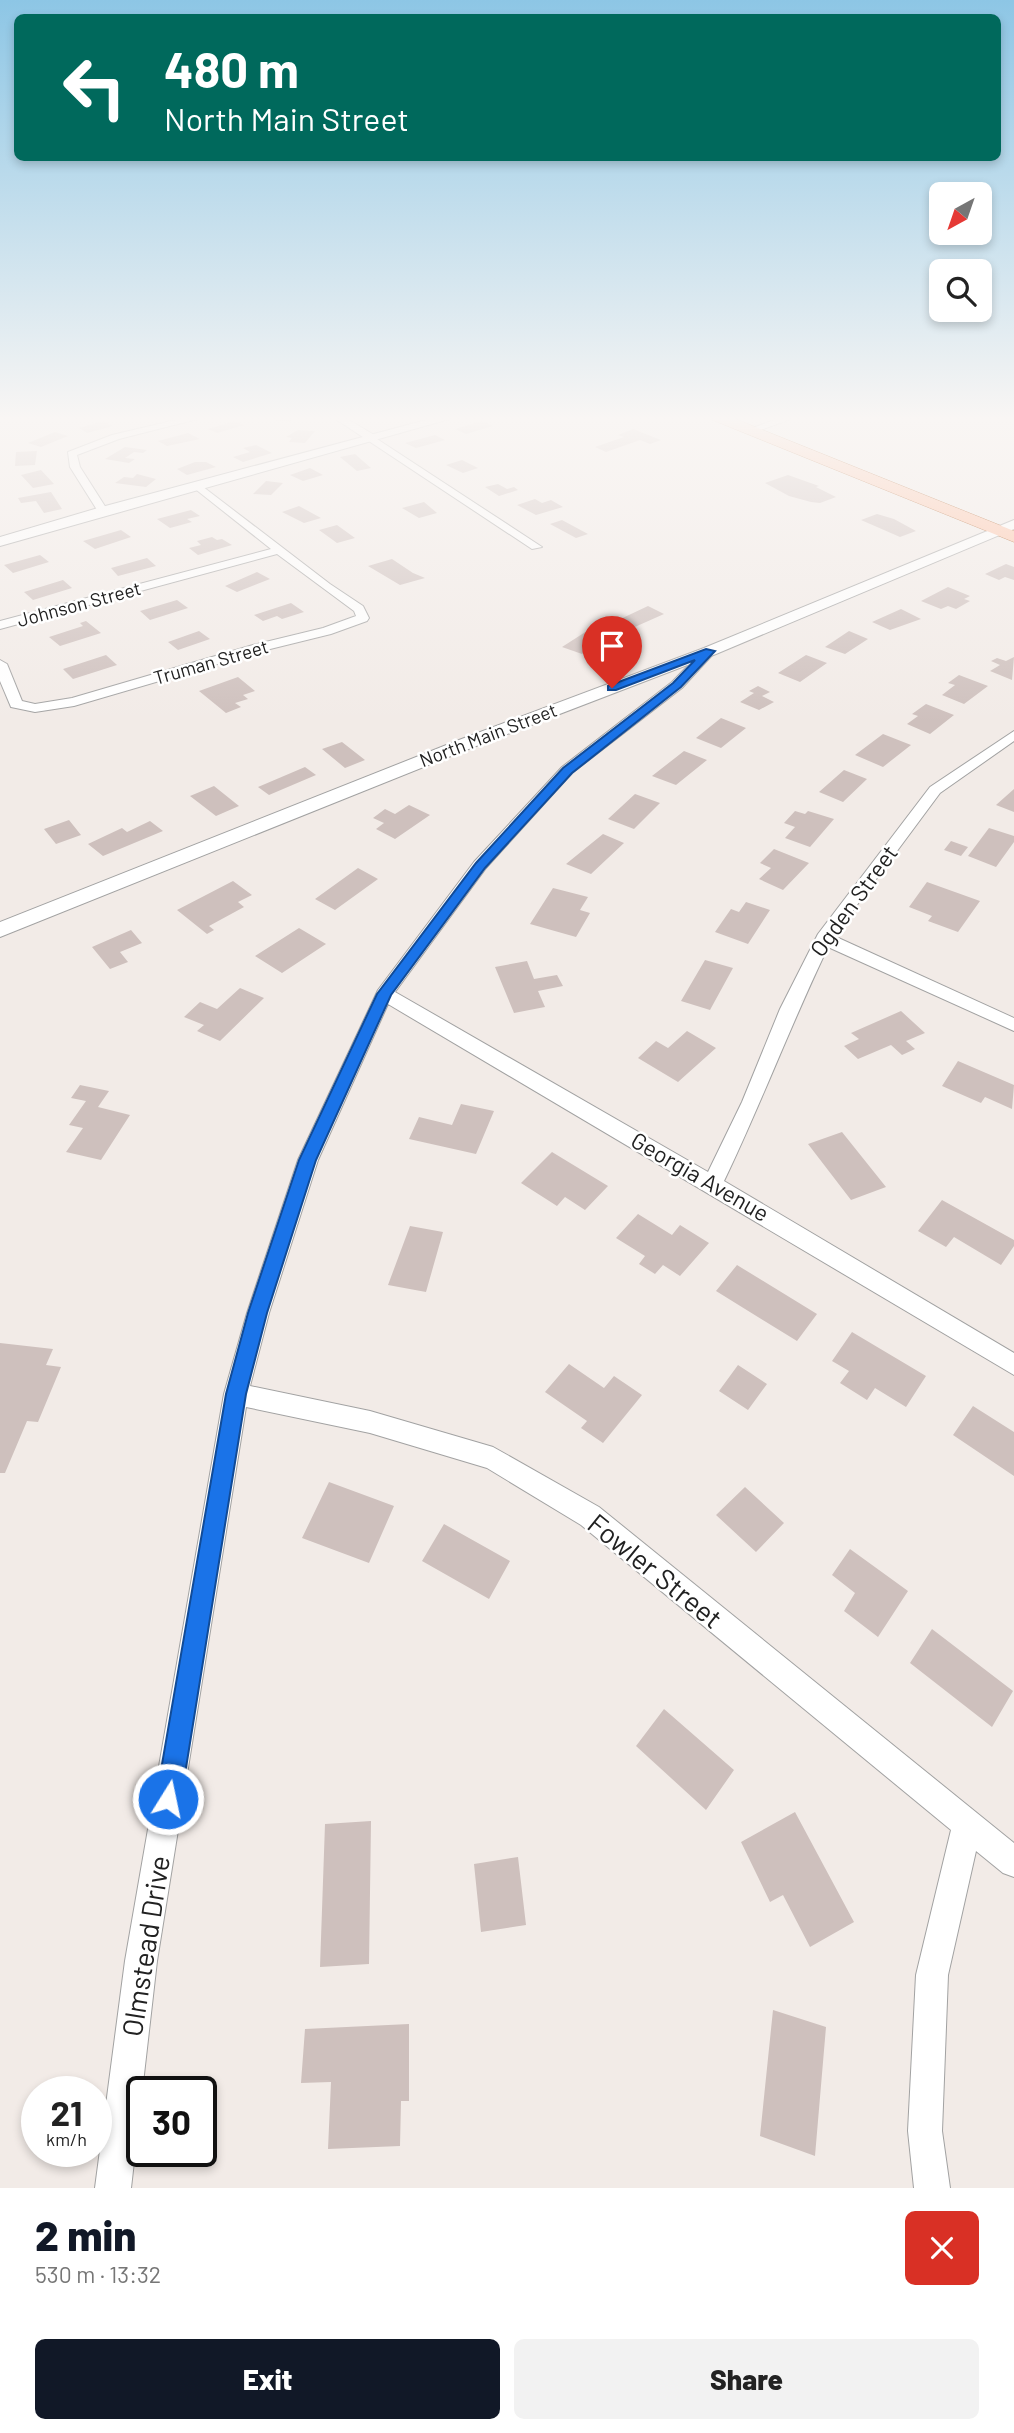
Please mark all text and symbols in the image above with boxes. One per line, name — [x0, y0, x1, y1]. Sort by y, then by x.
text: 480 m — [164, 39, 299, 98]
icon: left — [49, 42, 140, 133]
text: North Main Street — [164, 99, 409, 137]
north arrow — [929, 182, 992, 245]
map controls — [929, 182, 992, 322]
button: search — [929, 259, 992, 322]
street label: Johnson Street — [14, 576, 143, 631]
pin — [582, 616, 642, 688]
icon: arrive — [593, 627, 631, 665]
street label: Truman Street — [151, 634, 271, 689]
street label: North Main Street — [416, 698, 560, 771]
street label: Ogden Street — [803, 839, 903, 962]
street label: Georgia Avenue — [627, 1125, 774, 1227]
street label: Fowler Street — [581, 1506, 730, 1635]
position arrow — [131, 1762, 205, 1836]
street label: Olmstead Drive — [114, 1853, 176, 2039]
speed limit sign: 30 — [126, 2076, 217, 2167]
text: 21 — [51, 2091, 82, 2133]
text: km/h — [46, 2128, 87, 2150]
text: 2 min — [35, 2209, 136, 2259]
button: close — [905, 2211, 979, 2285]
text: 530 m · 13:32 — [35, 2260, 161, 2288]
button: Exit — [35, 2339, 500, 2419]
button: Share — [514, 2339, 979, 2419]

